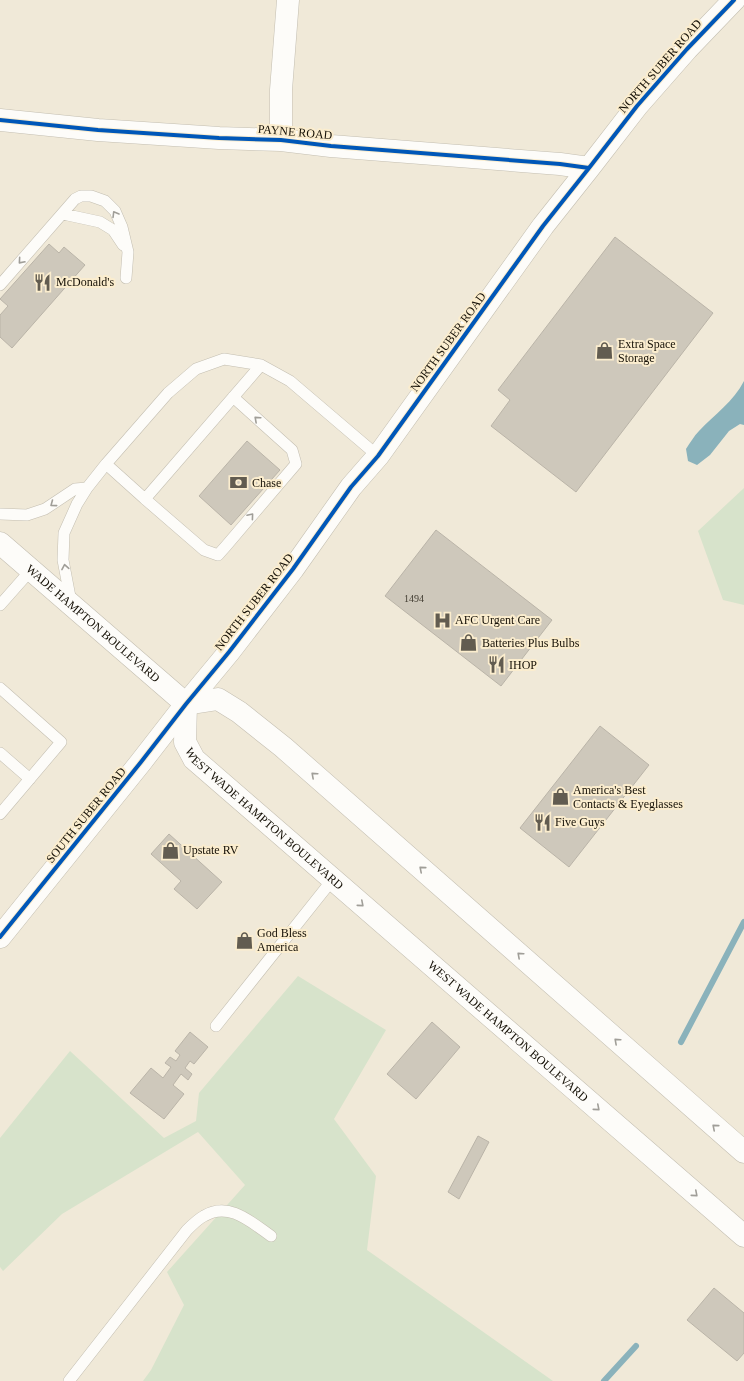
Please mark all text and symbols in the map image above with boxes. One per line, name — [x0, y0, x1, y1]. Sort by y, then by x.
street label: NORTH SUBER ROAD — [616, 16, 705, 116]
street label: PAYNE ROAD — [257, 122, 333, 142]
one-way arrow — [112, 211, 120, 218]
one-way arrow — [19, 257, 26, 264]
restaurant icon: McDonald's — [33, 272, 53, 292]
place label: McDonald's — [56, 275, 114, 289]
street label: NORTH SUBER ROAD — [407, 289, 489, 394]
place label: Extra Space Storage — [618, 337, 676, 365]
shop icon: Extra Space Storage — [595, 341, 615, 361]
one-way arrow — [254, 416, 261, 423]
bank icon: Chase — [229, 473, 249, 493]
place label: Chase — [252, 476, 281, 490]
one-way arrow — [50, 499, 57, 506]
one-way arrow — [247, 514, 254, 521]
street label: NORTH SUBER ROAD — [212, 550, 296, 653]
street label: WADE HAMPTON BOULEVARD — [23, 562, 163, 685]
one-way arrow — [61, 564, 69, 570]
house number: 1494 — [404, 593, 424, 604]
hospital icon: AFC Urgent Care — [432, 610, 452, 630]
place label: AFC Urgent Care — [455, 613, 540, 627]
shop icon: Batteries Plus Bulbs — [459, 633, 479, 653]
place label: Batteries Plus Bulbs — [482, 636, 580, 650]
restaurant icon: IHOP — [486, 655, 506, 675]
place label: IHOP — [509, 658, 537, 672]
street label: WEST WADE HAMPTON BOULEVARD — [182, 745, 347, 893]
street label: SOUTH SUBER ROAD — [43, 764, 129, 866]
one-way arrow — [311, 772, 319, 779]
place label: America's Best Contacts & Eyeglasses — [573, 783, 683, 811]
shop icon: America's Best Contacts & Eyeglasses — [550, 787, 570, 807]
restaurant icon: Five Guys — [532, 812, 552, 832]
place label: Five Guys — [555, 815, 605, 829]
shop icon: Upstate RV — [160, 840, 180, 860]
place label: Upstate RV — [183, 843, 239, 857]
one-way arrow — [420, 866, 427, 873]
one-way arrow — [356, 899, 364, 906]
place label: God Bless America — [257, 926, 307, 954]
shop icon: God Bless America — [234, 930, 254, 950]
one-way arrow — [517, 952, 524, 959]
street label: WEST WADE HAMPTON BOULEVARD — [425, 958, 591, 1105]
one-way arrow — [614, 1038, 622, 1045]
one-way arrow — [592, 1104, 599, 1111]
one-way arrow — [712, 1124, 719, 1131]
one-way arrow — [690, 1189, 697, 1196]

